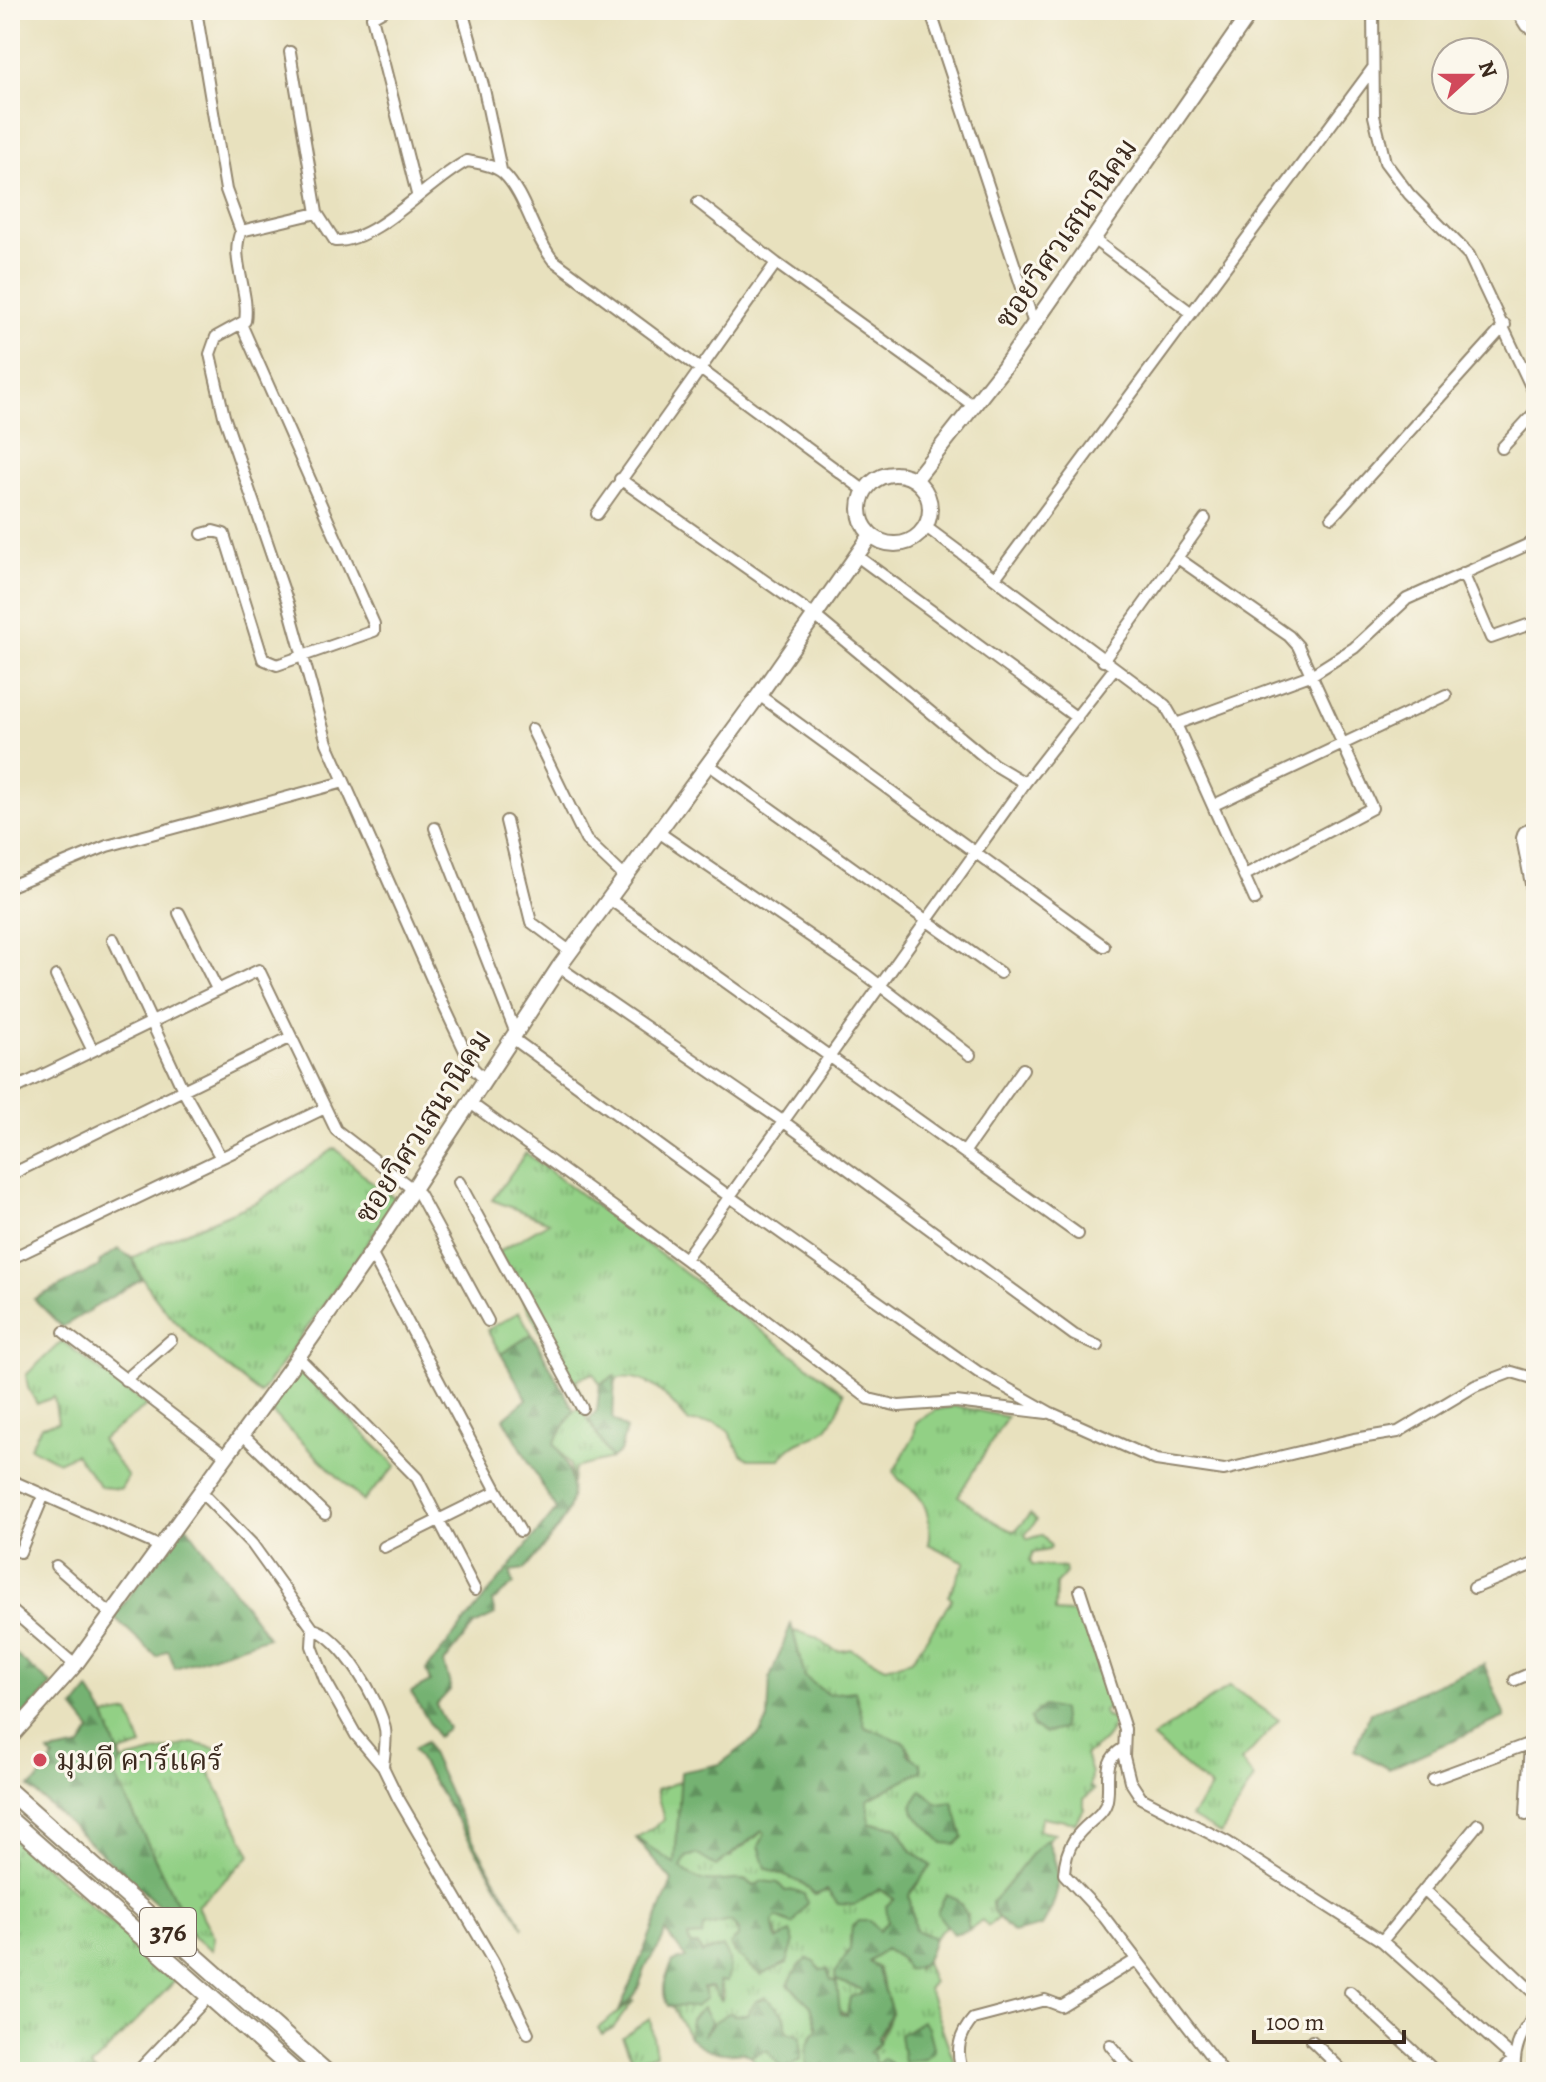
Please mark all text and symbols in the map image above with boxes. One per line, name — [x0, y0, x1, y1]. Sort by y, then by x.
north arrow — [1430, 36, 1510, 116]
text: N — [1471, 56, 1505, 82]
street label: ซอยวิศวเสนานิคม — [985, 130, 1147, 336]
street label: ซอยวิศวเสนานิคม — [345, 1021, 501, 1231]
place label: มุมดี คาร์แคร์ — [56, 1740, 223, 1780]
marker: มุมดี คาร์แคร์ — [31, 1751, 49, 1769]
road number: 376 — [140, 1908, 196, 1956]
scale bar — [1254, 1994, 1404, 2044]
text: 100 m — [1266, 2006, 1325, 2038]

